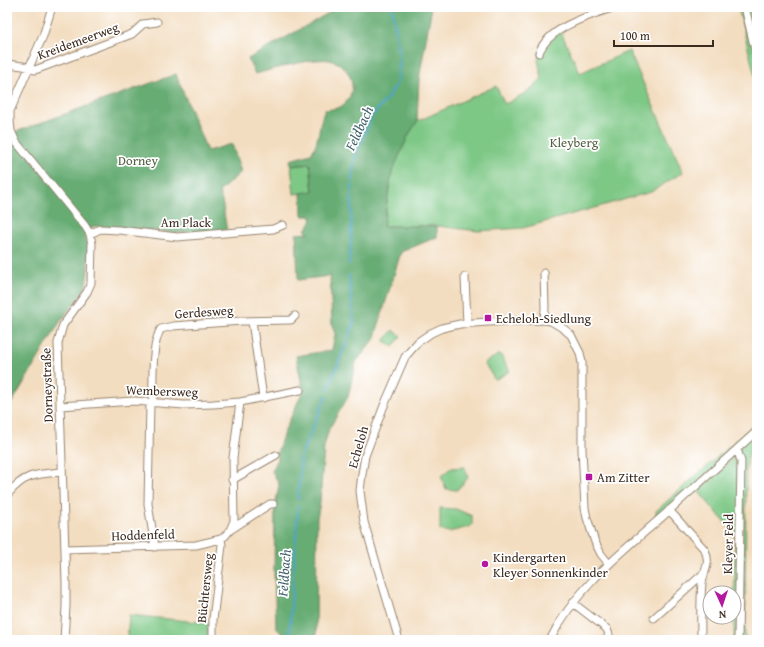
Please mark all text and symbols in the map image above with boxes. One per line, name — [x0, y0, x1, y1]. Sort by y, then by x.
street label: Kreidemeerweg — [35, 17, 122, 65]
scale bar — [614, 22, 713, 48]
text: 100 m — [620, 27, 650, 44]
water label: Feldbach — [340, 102, 378, 155]
park label: Kleyberg — [550, 133, 599, 152]
park label: Dorney — [118, 151, 158, 170]
street label: Am Plack — [161, 213, 212, 232]
street label: Gerdesweg — [174, 300, 234, 324]
place label: Echeloh-Siedlung — [496, 309, 592, 328]
marker: Echeloh-Siedlung — [483, 313, 493, 323]
street label: Dorneystraße — [36, 347, 58, 423]
street label: Wembersweg — [126, 380, 199, 402]
street label: Echeloh — [343, 423, 373, 470]
place label: Am Zitter — [597, 468, 650, 487]
marker: Am Zitter — [584, 472, 594, 482]
street label: Kleyer Feld — [718, 514, 738, 574]
street label: Hoddenfeld — [111, 524, 175, 546]
place label: Kindergarten Kleyer Sonnenkinder — [493, 548, 609, 582]
water label: Feldbach — [272, 549, 296, 598]
street label: Büchtersweg — [192, 552, 218, 624]
marker: Kindergarten Kleyer Sonnenkinder — [480, 559, 490, 569]
north arrow — [702, 585, 742, 625]
text: N — [718, 607, 727, 623]

